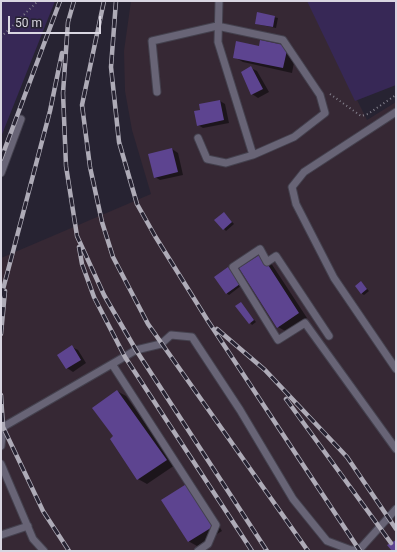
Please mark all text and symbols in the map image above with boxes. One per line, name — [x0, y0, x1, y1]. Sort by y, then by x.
scale bar — [10, 8, 103, 34]
text: 50 m — [15, 16, 42, 30]

